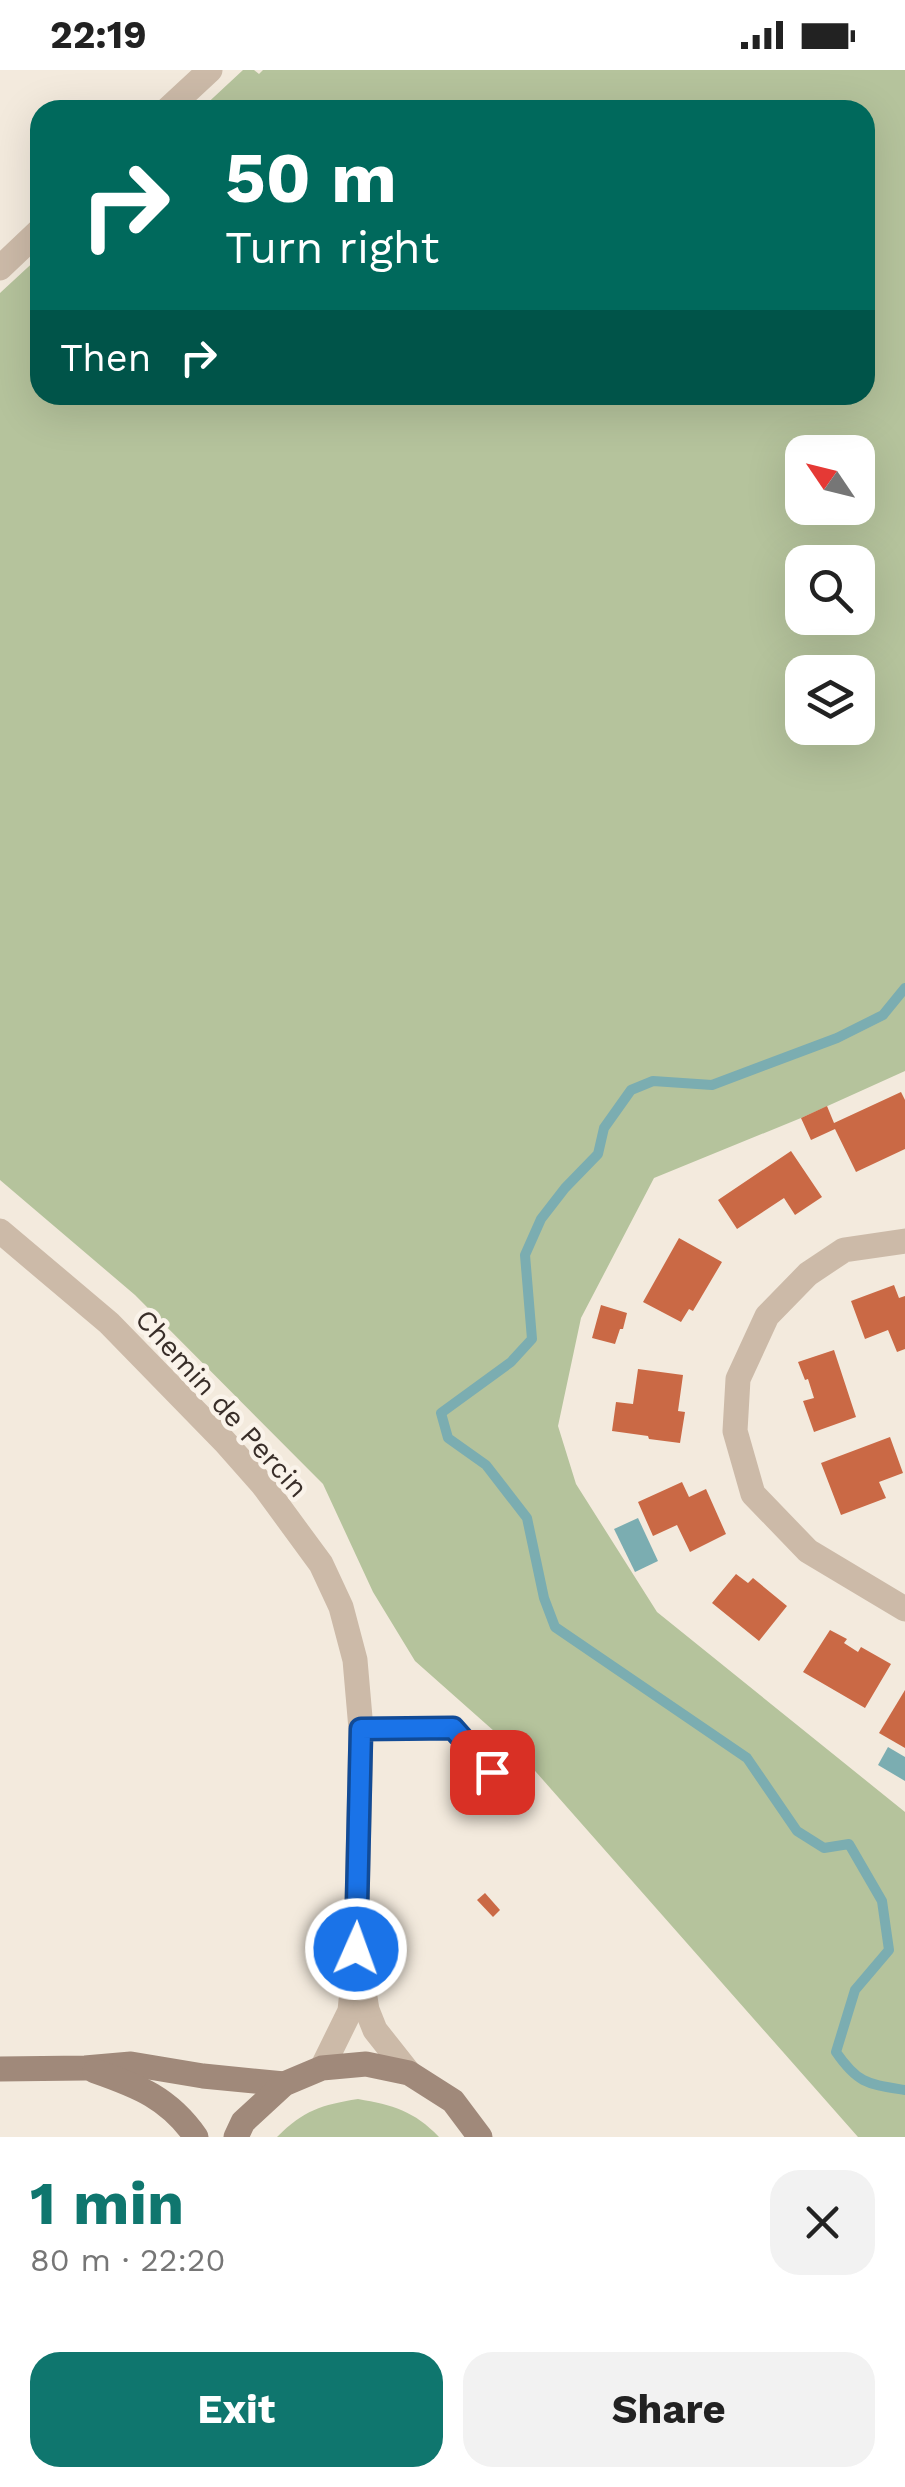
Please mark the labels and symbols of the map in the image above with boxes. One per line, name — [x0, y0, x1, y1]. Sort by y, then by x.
north arrow — [785, 435, 875, 525]
street label: Chemin de Percin — [129, 1303, 315, 1504]
pin — [450, 1730, 535, 1815]
position arrow — [304, 1897, 408, 2001]

